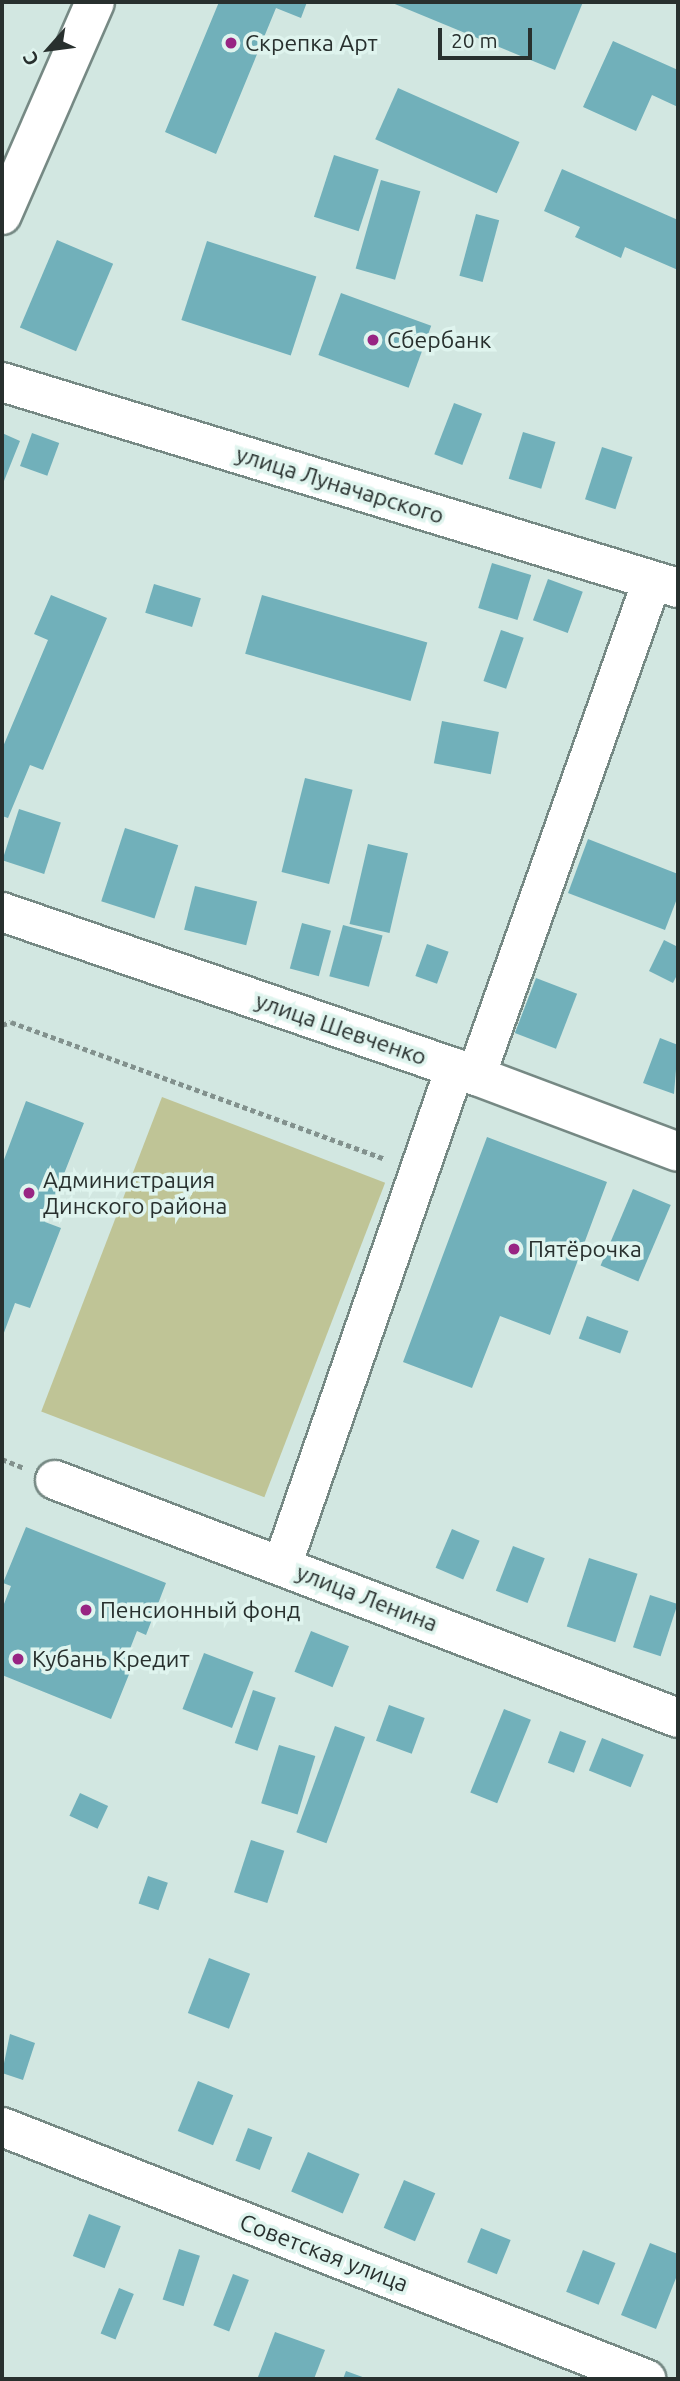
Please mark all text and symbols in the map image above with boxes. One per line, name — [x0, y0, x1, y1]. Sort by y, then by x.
north arrow — [14, 14, 84, 84]
scale bar — [442, 14, 536, 58]
text: 20 m — [451, 28, 498, 52]
place label: Скрепка Арт — [245, 29, 378, 57]
marker: Скрепка Арт — [223, 35, 239, 51]
text: С — [18, 48, 43, 69]
place label: Сбербанк — [387, 326, 491, 354]
marker: Сбербанк — [365, 332, 381, 348]
street label: улица Луначарского — [233, 440, 447, 530]
street label: улица Шевченко — [252, 987, 430, 1071]
place label: Администрация Динского района — [43, 1166, 227, 1220]
marker: Администрация Динского района — [21, 1185, 37, 1201]
place label: Пятёрочка — [528, 1235, 642, 1263]
marker: Пятёрочка — [506, 1241, 522, 1257]
street label: улица Ленина — [292, 1558, 442, 1638]
place label: Пенсионный фонд — [100, 1596, 300, 1624]
marker: Пенсионный фонд — [78, 1602, 94, 1618]
place label: Кубань Кредит — [32, 1645, 190, 1673]
marker: Кубань Кредит — [10, 1651, 26, 1667]
street label: Советская улица — [236, 2208, 412, 2298]

